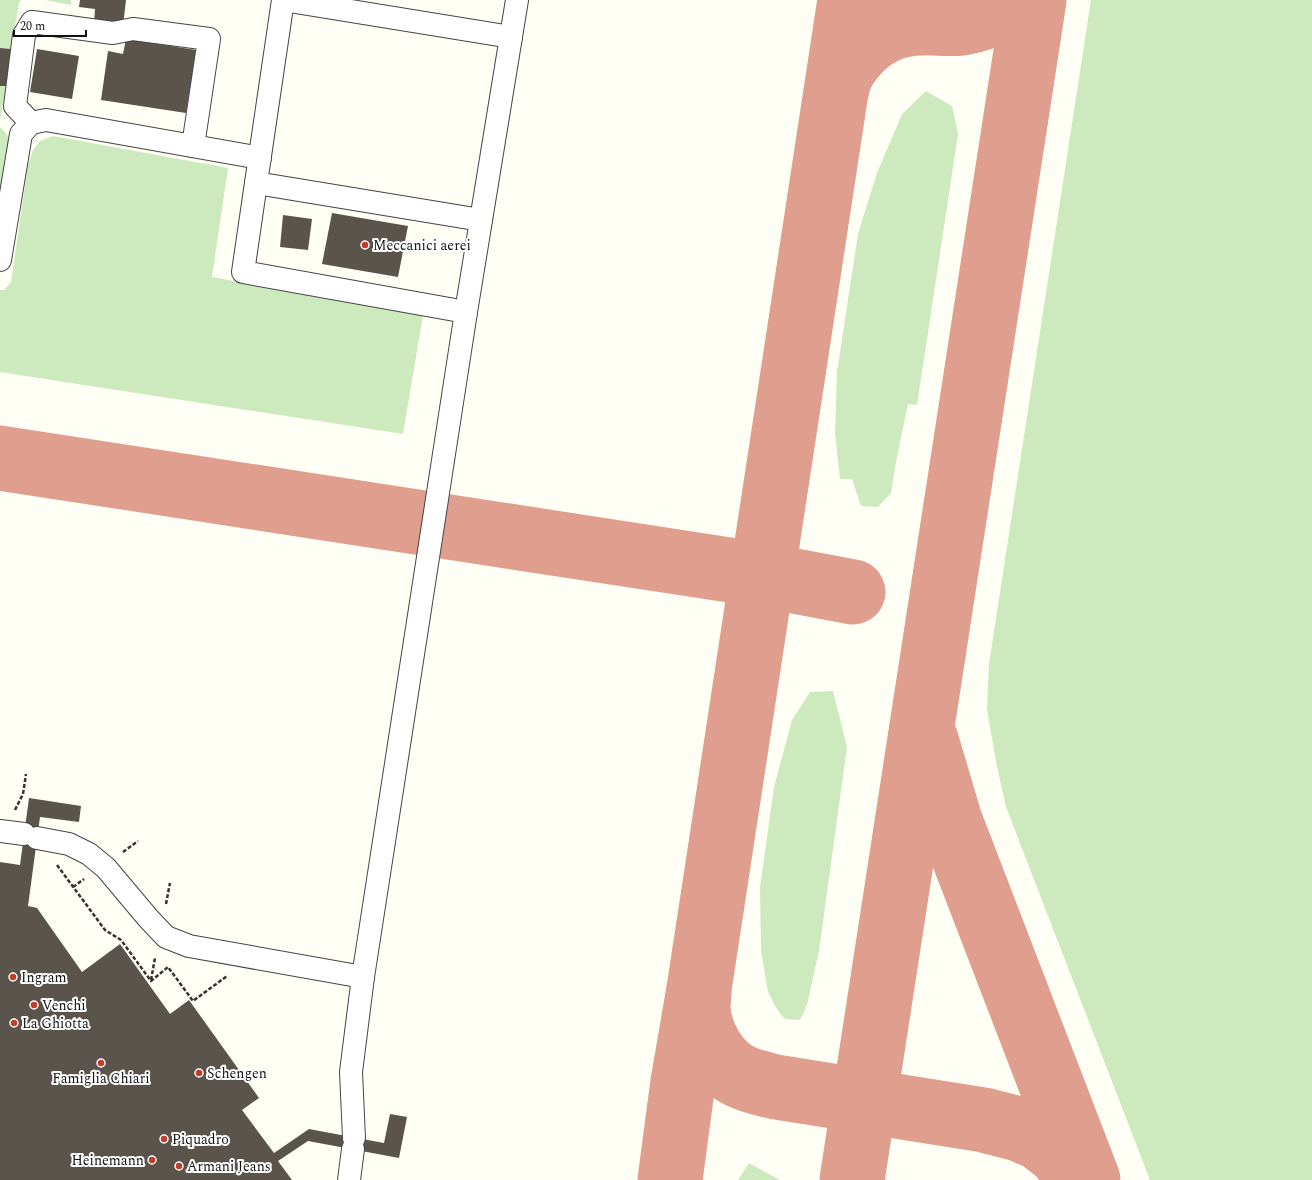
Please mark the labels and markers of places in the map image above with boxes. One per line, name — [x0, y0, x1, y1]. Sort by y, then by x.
place label: Meccanici aerei — [373, 235, 471, 256]
marker: Meccanici aerei — [360, 240, 370, 250]
place label: Ingram — [21, 967, 67, 988]
marker: Ingram — [8, 972, 18, 982]
place label: Venchi — [42, 995, 86, 1016]
marker: Venchi — [29, 1000, 39, 1010]
place label: La Ghiotta — [22, 1013, 89, 1034]
marker: La Ghiotta — [9, 1018, 19, 1028]
marker: Famiglia Chiari — [96, 1058, 106, 1068]
place label: Schengen — [207, 1063, 267, 1084]
place label: Famiglia Chiari — [52, 1068, 150, 1089]
marker: Schengen — [194, 1068, 204, 1078]
place label: Piquadro — [172, 1129, 229, 1150]
marker: Piquadro — [159, 1134, 169, 1144]
place label: Heinemann — [71, 1150, 144, 1171]
marker: Heinemann — [147, 1155, 157, 1165]
place label: Armani Jeans — [187, 1156, 271, 1177]
marker: Armani Jeans — [174, 1161, 184, 1171]

